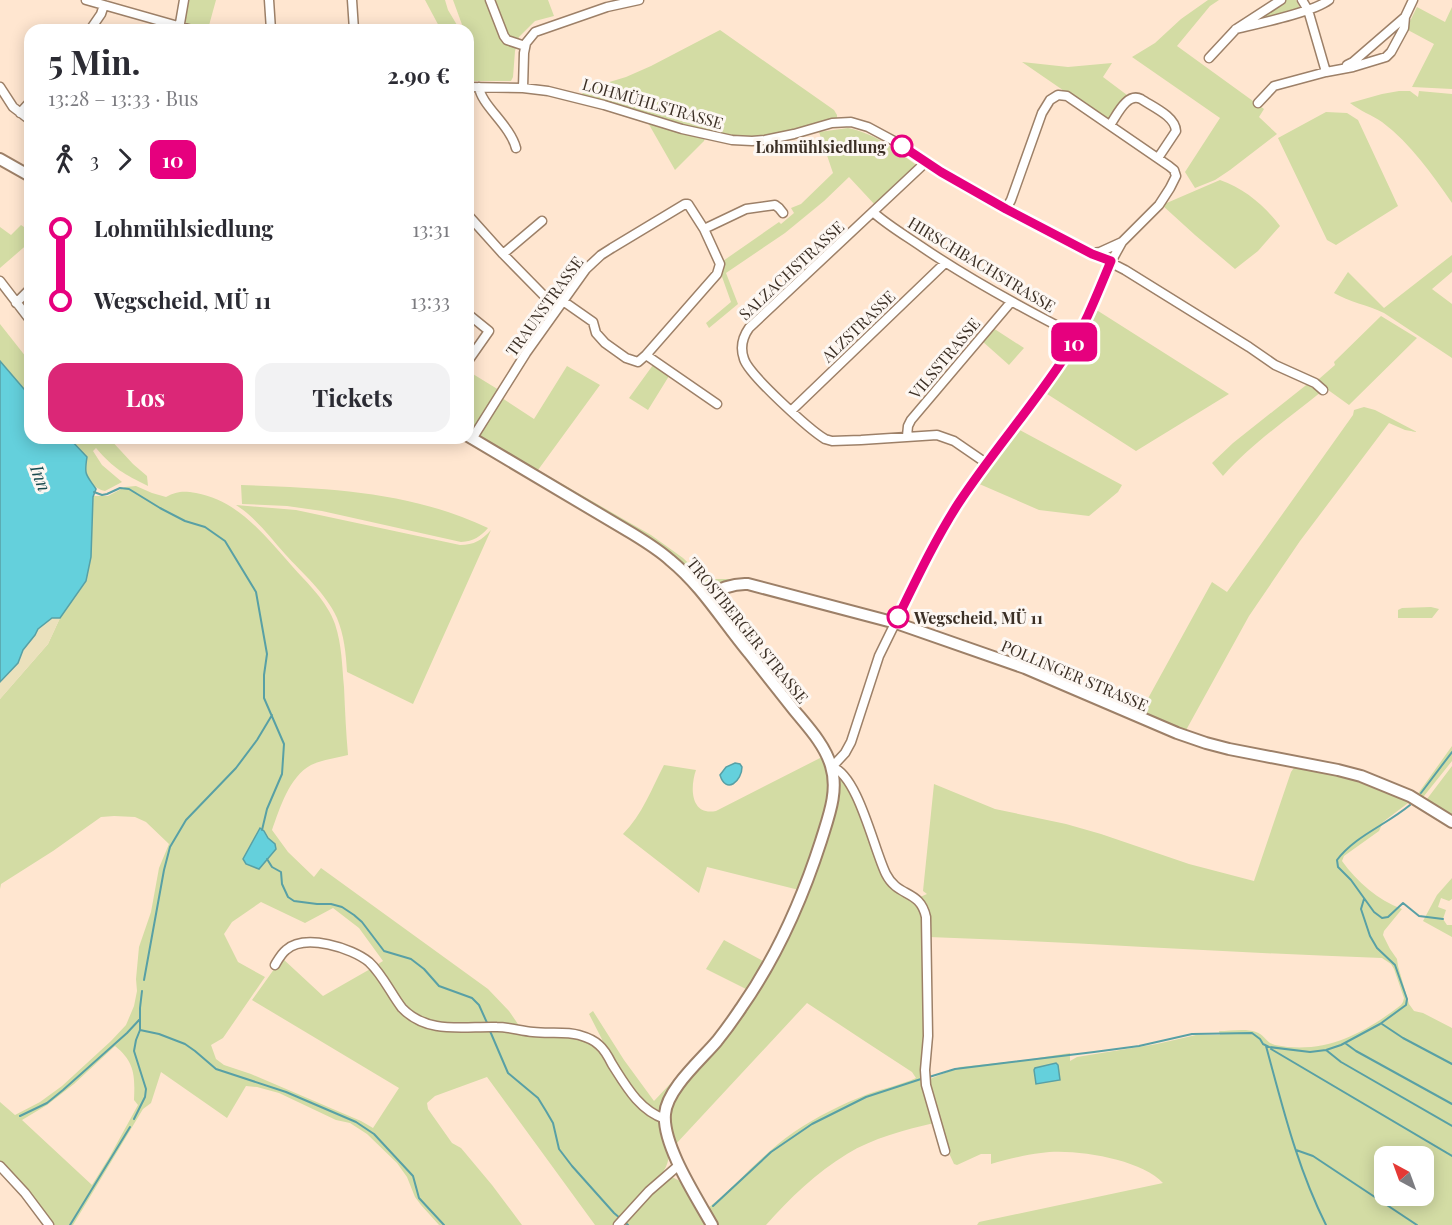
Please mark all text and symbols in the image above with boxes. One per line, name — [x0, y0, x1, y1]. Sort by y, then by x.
text: 5 Min. — [48, 39, 140, 83]
text: 2.90 € — [387, 60, 450, 90]
street label: LOHMÜHLSTRASSE — [580, 73, 726, 133]
text: 13:28 – 13:33 · Bus — [48, 84, 198, 111]
marker: Lohmühlsiedlung — [891, 135, 913, 157]
place label: Lohmühlsiedlung — [755, 136, 886, 157]
icon: walk — [48, 143, 81, 176]
icon: forward — [108, 143, 141, 176]
text: 10 — [162, 145, 184, 173]
text: 3 — [90, 146, 99, 173]
street label: HIRSCHBACHSTRASSE — [904, 212, 1060, 316]
text: Lohmühlsiedlung — [94, 213, 274, 243]
text: 13:31 — [412, 215, 450, 242]
street label: SALZACHSTRASSE — [734, 216, 848, 324]
street label: TRAUNSTRASSE — [501, 252, 587, 360]
text: Wegscheid, MÜ 11 — [94, 285, 271, 315]
street label: ALZSTRASSE — [816, 286, 899, 367]
text: 13:33 — [411, 287, 450, 314]
street label: VILSSTRASSE — [903, 313, 984, 404]
line badge: 10 — [1047, 322, 1101, 362]
text: 10 — [1063, 328, 1085, 356]
button: Los — [48, 363, 243, 432]
button: Tickets — [255, 363, 450, 432]
water label: Inn — [25, 460, 57, 495]
street label: TROSTBERGER STRASSE — [683, 553, 813, 707]
marker: Wegscheid, MÜ 11 — [887, 606, 909, 628]
place label: Wegscheid, MÜ 11 — [913, 607, 1043, 628]
street label: POLLINGER STRASSE — [998, 635, 1152, 715]
north arrow — [1374, 1146, 1434, 1206]
map controls — [1374, 1146, 1434, 1206]

